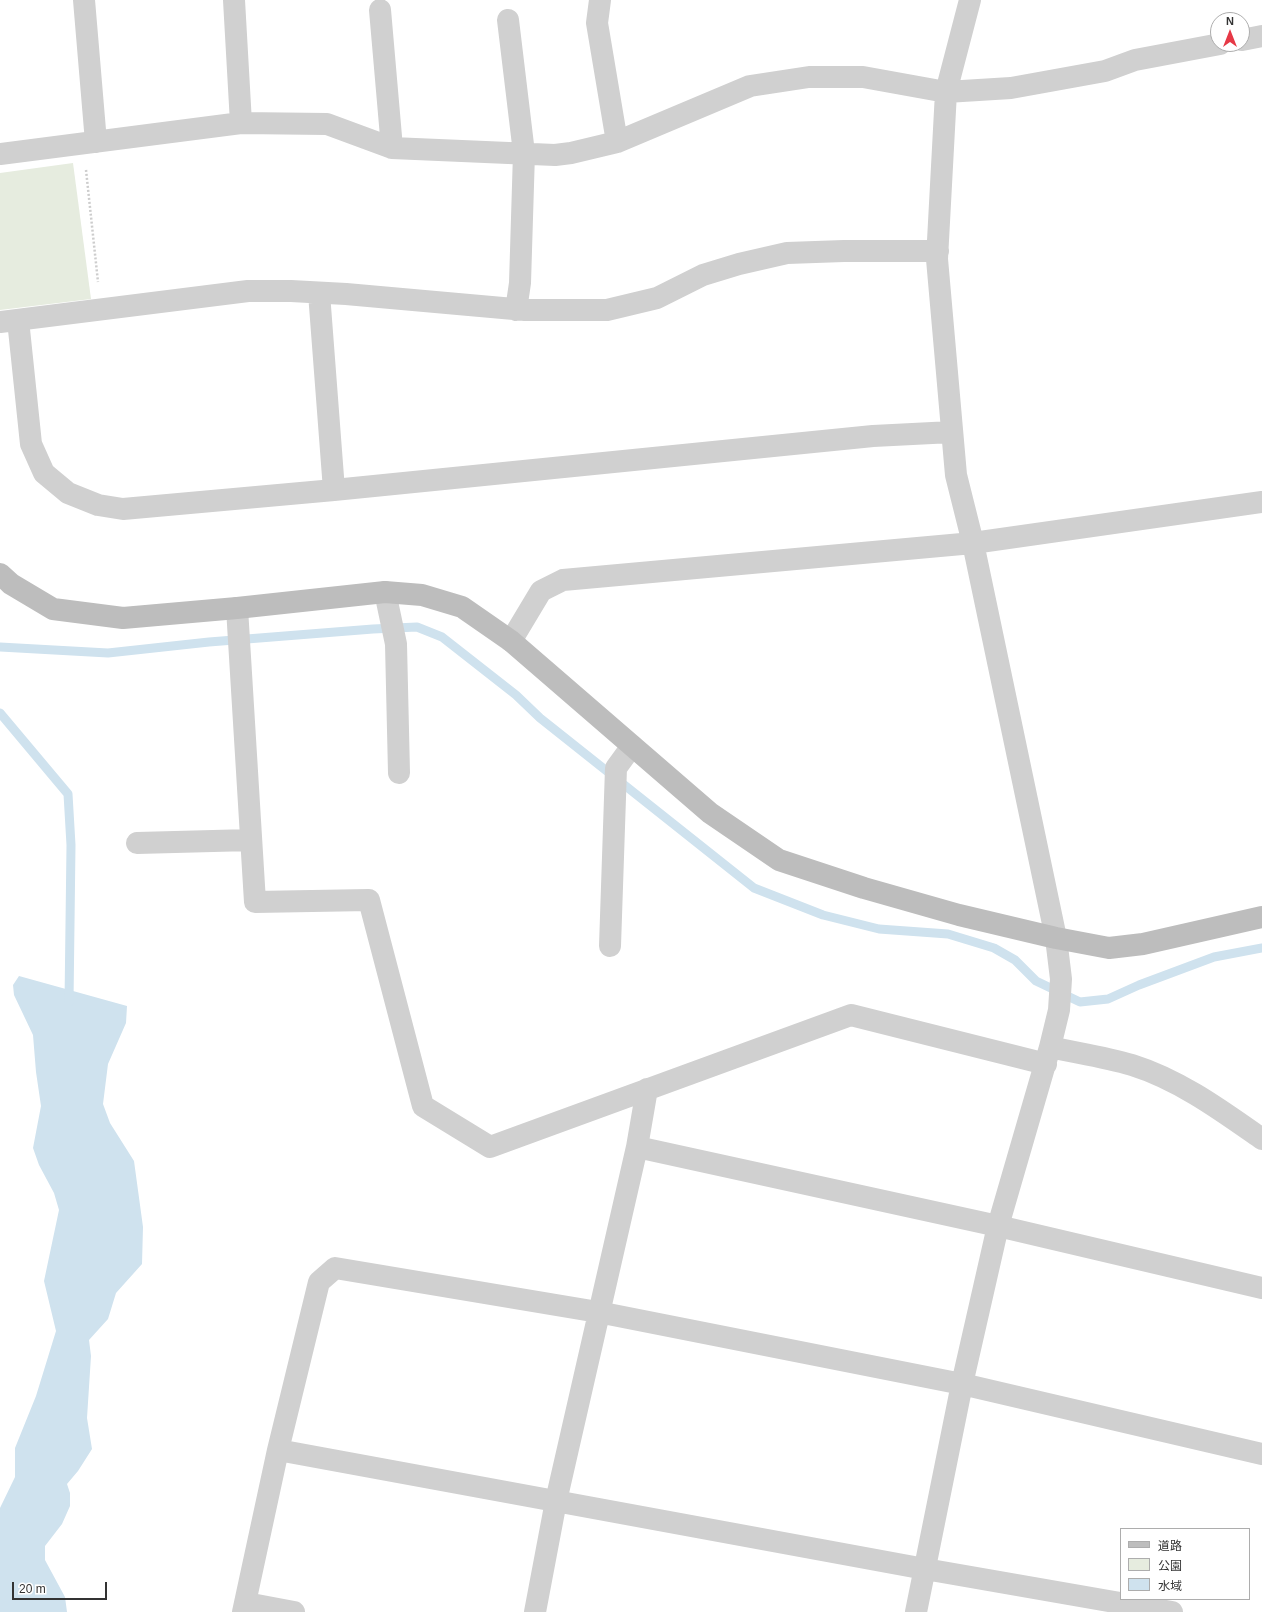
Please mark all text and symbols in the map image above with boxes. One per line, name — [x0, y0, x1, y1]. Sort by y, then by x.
north arrow — [1210, 12, 1250, 52]
text: N — [1226, 15, 1234, 27]
legend — [1120, 1528, 1250, 1600]
text: 道路 — [1158, 1539, 1182, 1553]
text: 公園 — [1158, 1559, 1182, 1573]
scale bar — [14, 1574, 109, 1600]
text: 水域 — [1158, 1579, 1182, 1593]
text: 20 m — [19, 1582, 46, 1596]

